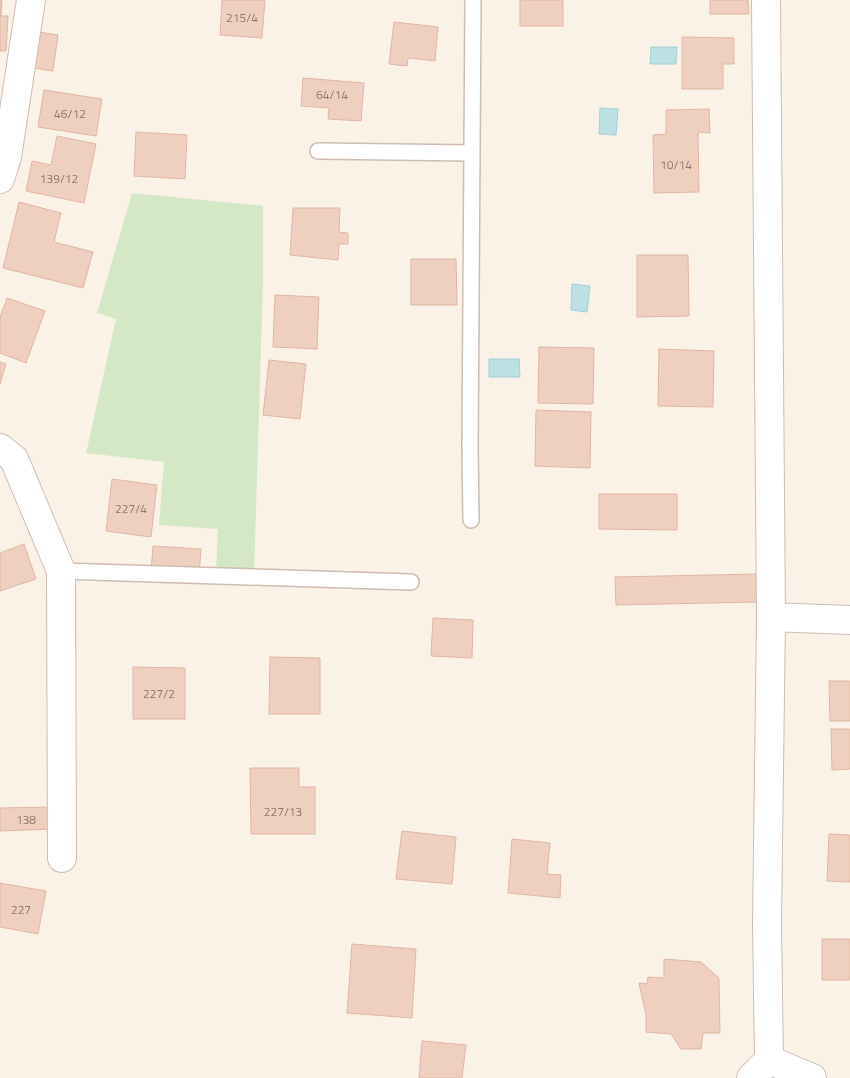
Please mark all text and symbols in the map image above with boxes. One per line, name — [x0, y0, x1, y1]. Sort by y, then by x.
house number: 215/4 — [226, 8, 258, 27]
house number: 64/14 — [316, 85, 348, 104]
house number: 46/12 — [54, 104, 86, 123]
house number: 10/14 — [660, 155, 692, 174]
house number: 139/12 — [40, 169, 78, 188]
house number: 227/4 — [115, 499, 147, 518]
house number: 227/2 — [143, 684, 175, 703]
house number: 227/13 — [264, 802, 302, 821]
house number: 138 — [16, 810, 36, 829]
house number: 227 — [11, 900, 31, 919]

